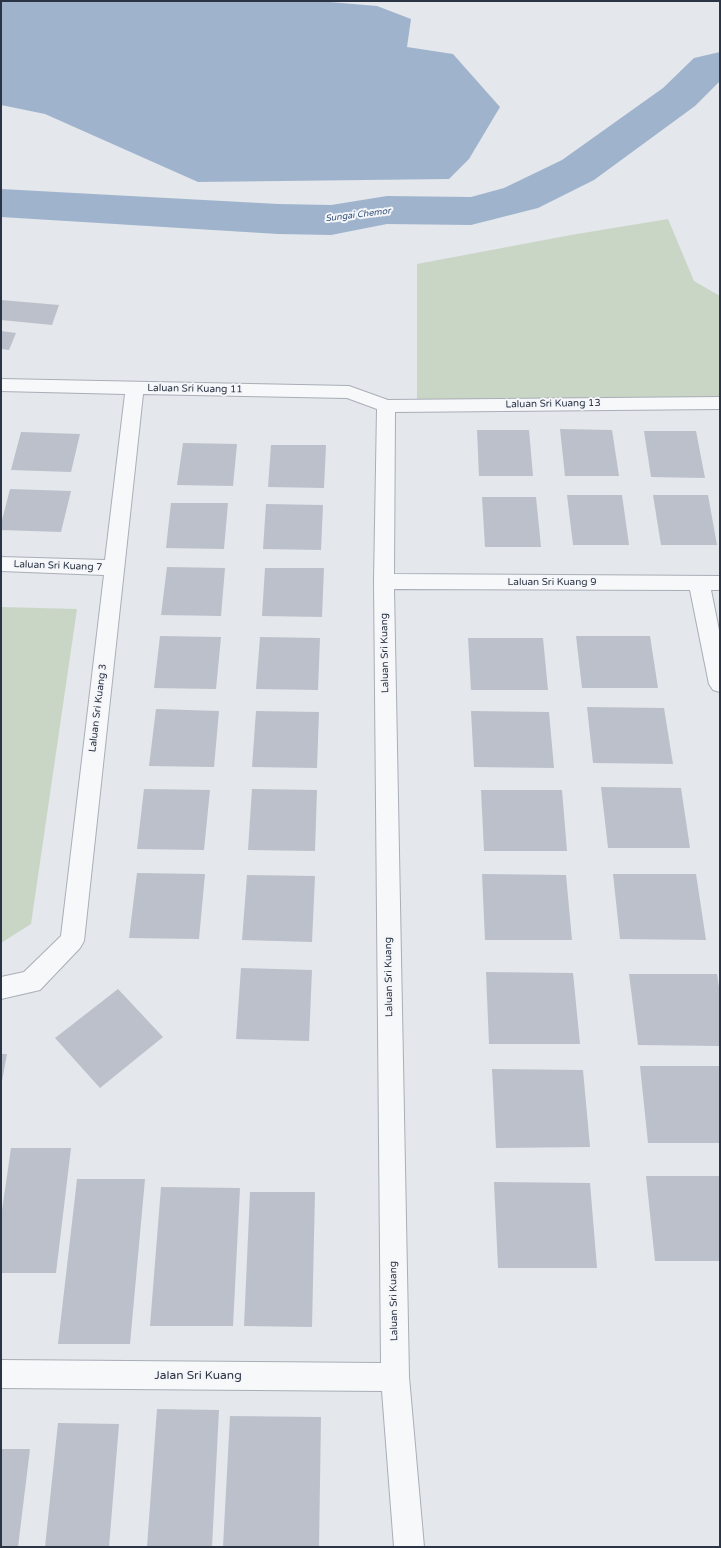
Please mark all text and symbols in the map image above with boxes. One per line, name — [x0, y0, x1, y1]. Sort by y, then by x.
water label: Sungai Chemor — [325, 206, 391, 224]
street label: Laluan Sri Kuang 11 — [147, 382, 243, 396]
street label: Laluan Sri Kuang 13 — [505, 397, 601, 411]
street label: Laluan Sri Kuang 7 — [13, 558, 103, 574]
street label: Laluan Sri Kuang 9 — [508, 576, 596, 588]
street label: Laluan Sri Kuang — [378, 613, 392, 693]
street label: Laluan Sri Kuang 3 — [87, 663, 109, 753]
street label: Laluan Sri Kuang — [382, 937, 396, 1017]
street label: Laluan Sri Kuang — [387, 1261, 401, 1341]
street label: Jalan Sri Kuang — [154, 1369, 242, 1383]

